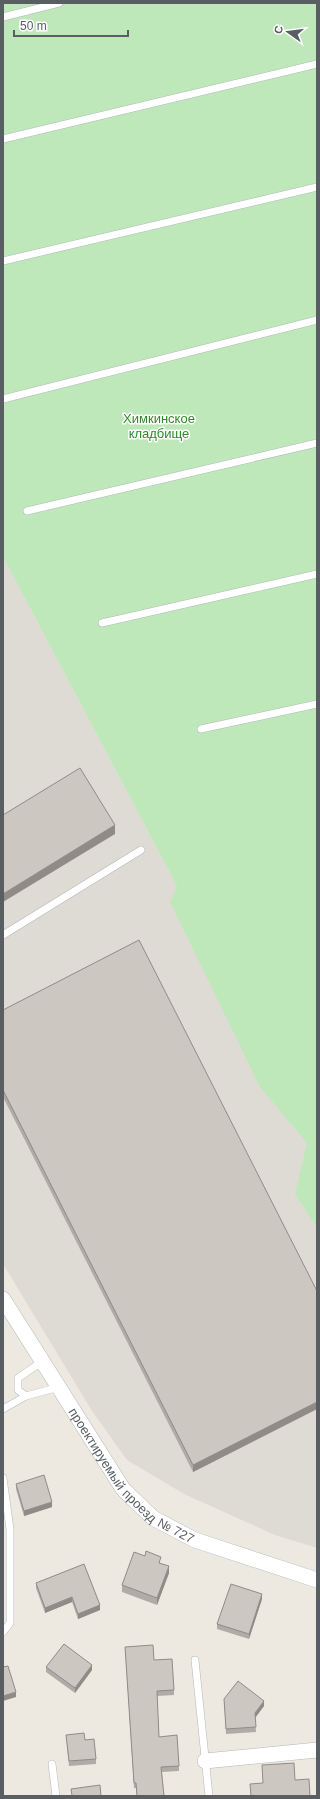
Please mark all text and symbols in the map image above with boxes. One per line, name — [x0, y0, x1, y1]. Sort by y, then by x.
scale bar — [14, 12, 128, 38]
north arrow — [268, 12, 308, 52]
text: 50 m — [20, 19, 47, 33]
text: С — [272, 24, 285, 35]
park label: Химкинское кладбище — [123, 411, 195, 441]
street label: проектируемый проезд № 727 — [66, 1405, 197, 1546]

